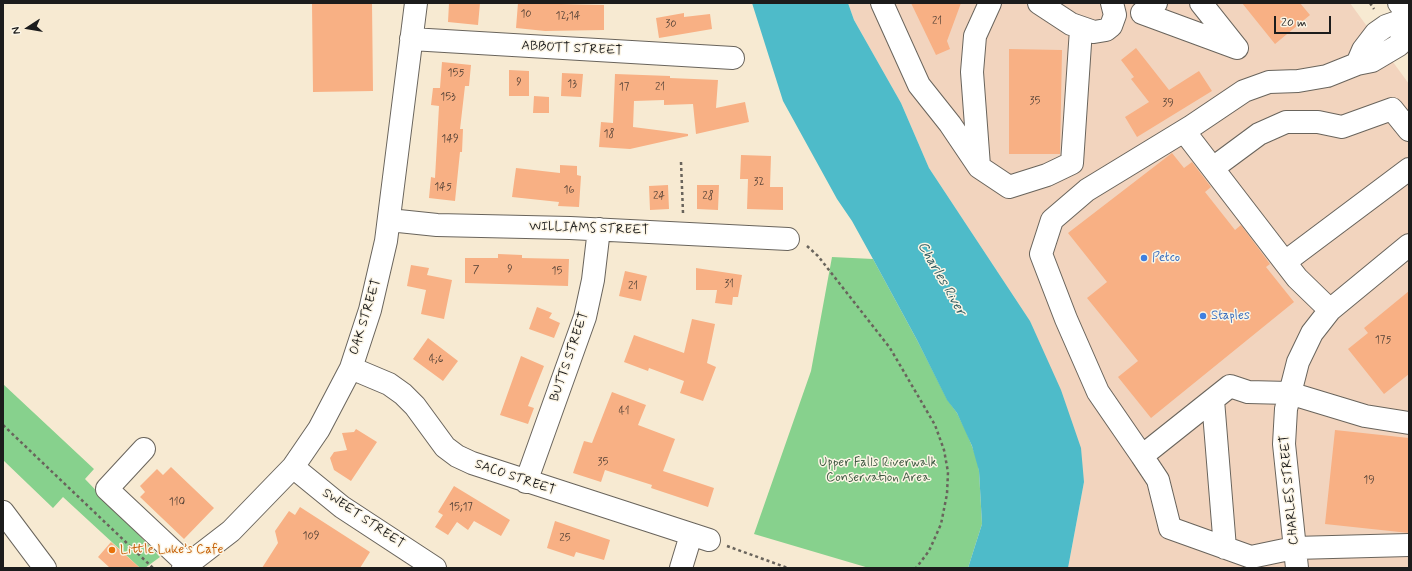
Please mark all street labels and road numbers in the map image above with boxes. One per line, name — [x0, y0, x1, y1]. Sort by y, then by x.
street label: ABBOTT STREET — [521, 39, 623, 59]
street label: WILLIAMS STREET — [529, 219, 649, 239]
street label: OAK STREET — [347, 277, 385, 357]
street label: BUTTS STREET — [547, 310, 593, 404]
street label: CHARLES STREET — [1277, 434, 1303, 546]
street label: SACO STREET — [473, 457, 557, 499]
street label: SWEET STREET — [319, 486, 407, 552]

